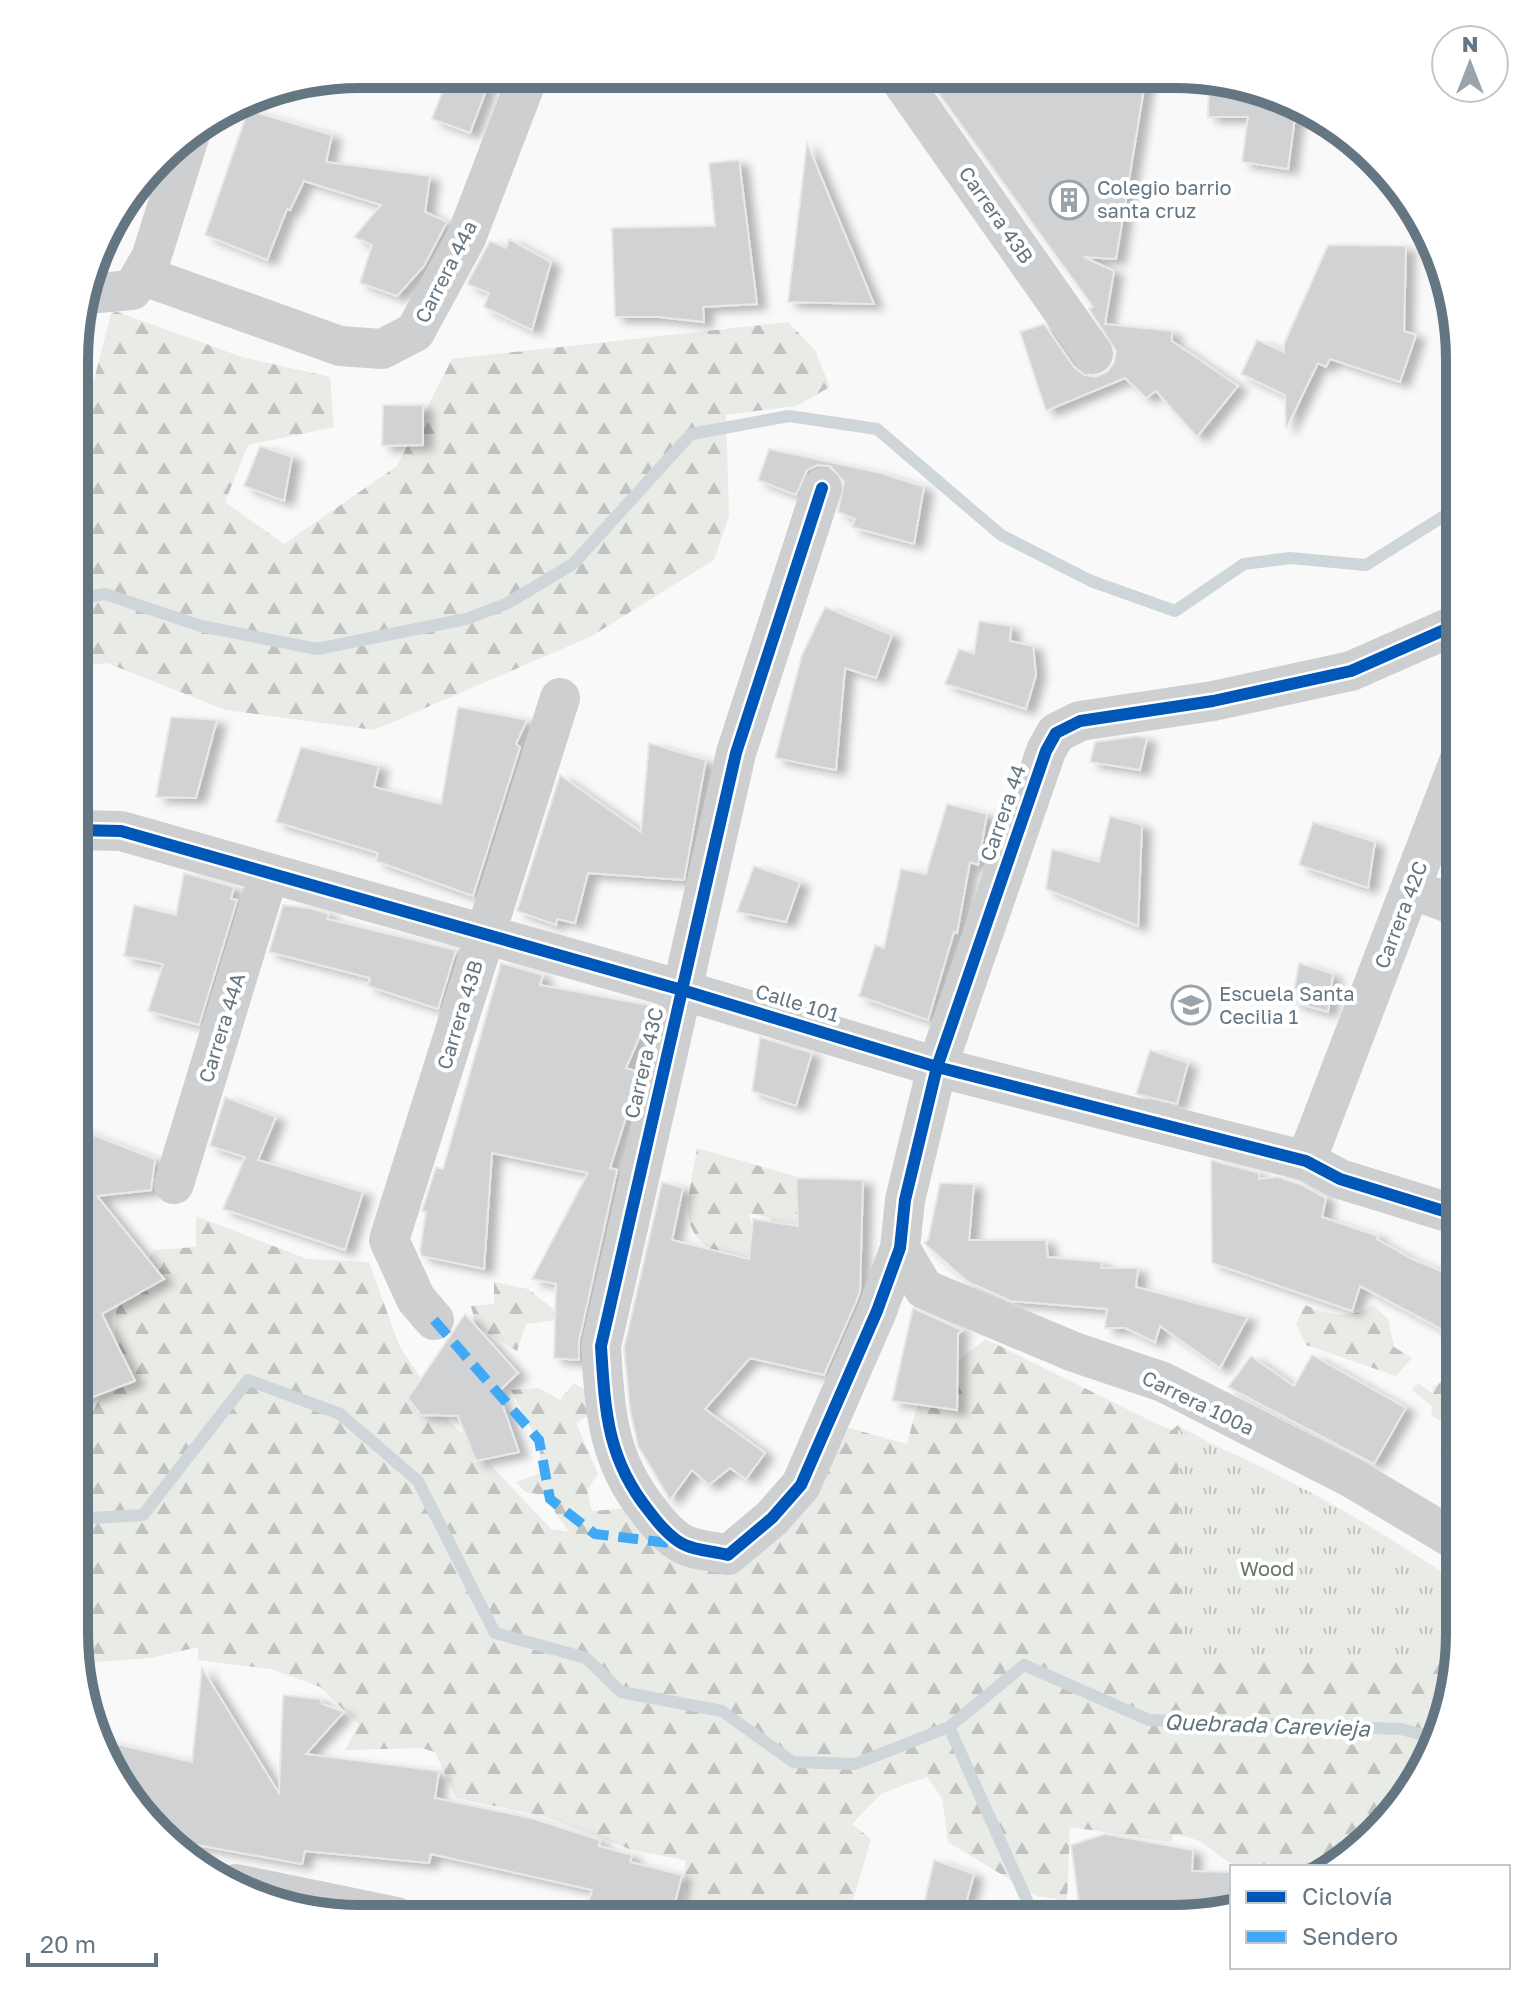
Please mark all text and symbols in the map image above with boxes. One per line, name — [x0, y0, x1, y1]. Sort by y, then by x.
north arrow — [1430, 24, 1510, 104]
text: N — [1462, 30, 1478, 57]
street label: Carrera 43B — [955, 161, 1039, 268]
place label: Colegio barrio santa cruz — [1097, 175, 1232, 222]
building icon: Colegio barrio santa cruz — [1048, 179, 1090, 221]
street label: Carrera 44a — [409, 216, 481, 327]
street label: Carrera 44 — [974, 761, 1030, 864]
street label: Carrera 42C — [1369, 857, 1432, 972]
street label: Carrera 43B — [431, 957, 487, 1072]
street label: Carrera 44A — [193, 970, 249, 1086]
street label: Calle 101 — [753, 978, 842, 1026]
place label: Escuela Santa Cecilia 1 — [1219, 981, 1355, 1028]
school or university icon: Escuela Santa Cecilia 1 — [1170, 984, 1212, 1026]
street label: Carrera 43C — [619, 1005, 667, 1121]
street label: Carrera 100a — [1139, 1365, 1258, 1440]
park label: Wood — [1240, 1556, 1294, 1580]
water label: Quebrada Carevieja — [1164, 1707, 1372, 1742]
legend — [1230, 1865, 1510, 1969]
text: Ciclovía — [1302, 1881, 1393, 1910]
scale bar — [28, 1917, 156, 1967]
text: Sendero — [1302, 1921, 1398, 1950]
text: 20 m — [40, 1929, 96, 1958]

